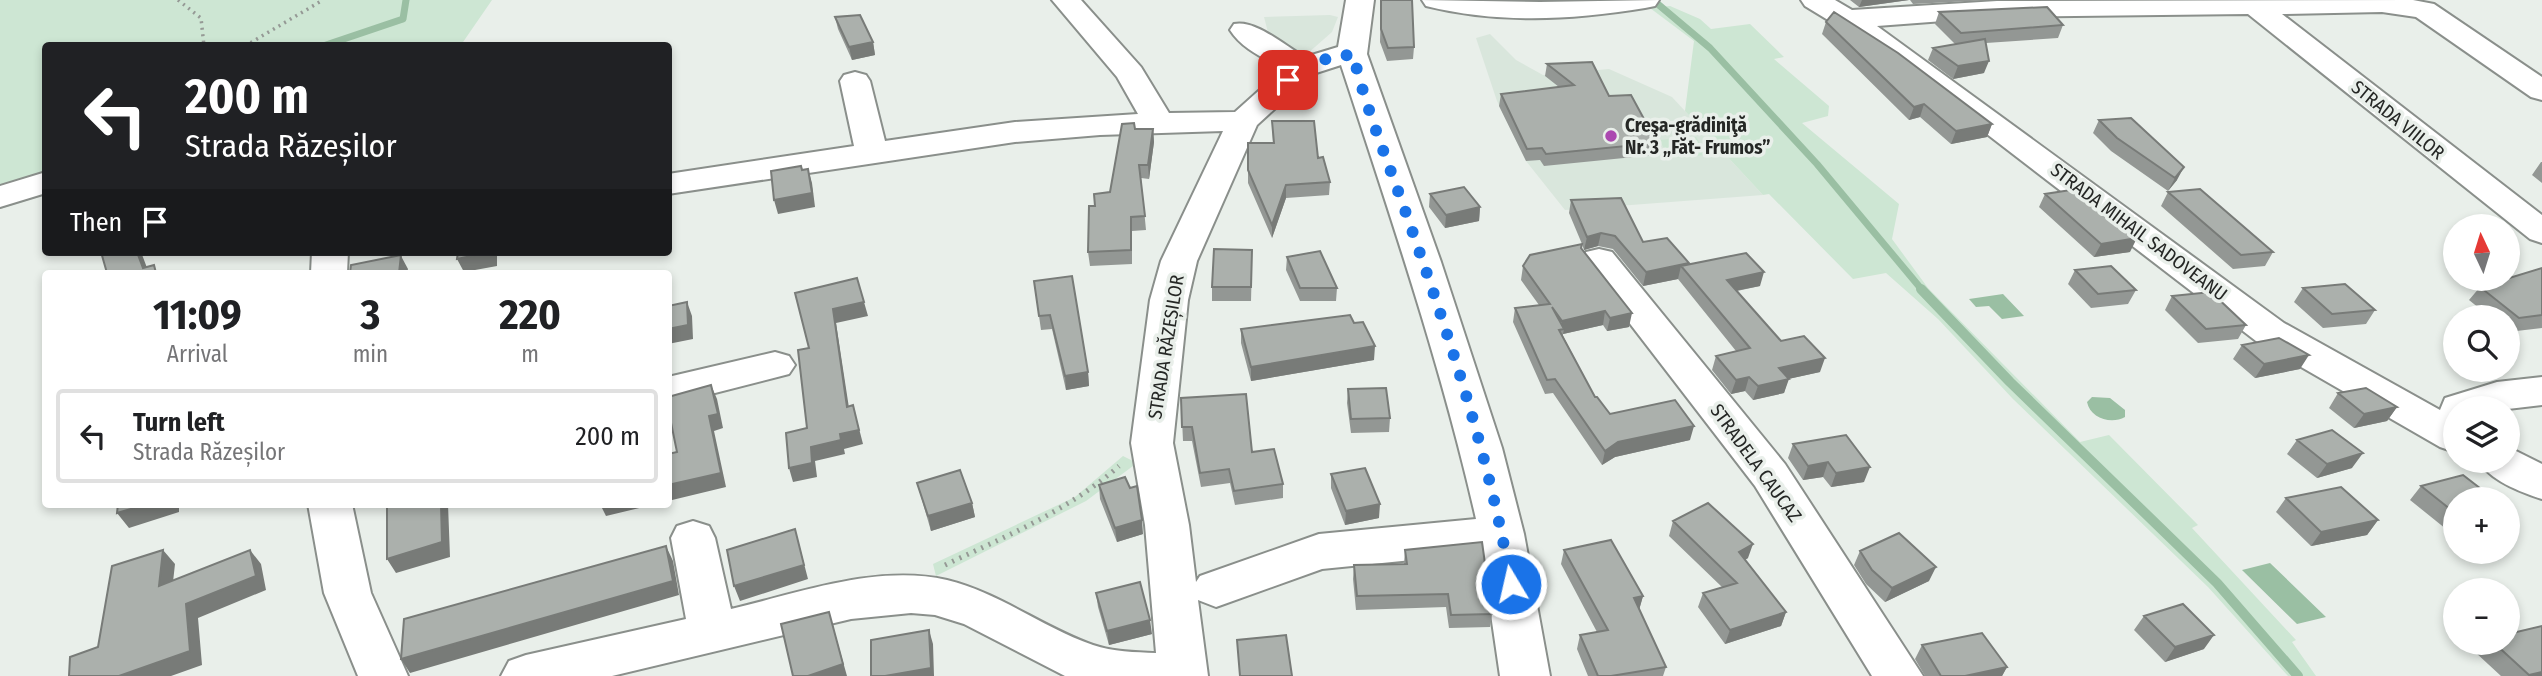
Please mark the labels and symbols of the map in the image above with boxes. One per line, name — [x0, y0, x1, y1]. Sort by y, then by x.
pin — [1258, 50, 1318, 110]
street label: STRADA VIILOR — [2347, 76, 2449, 164]
place label: Creşa-grădiniţă Nr. 3 „Făt- Frumos” — [1625, 114, 1770, 159]
marker: Creşa-grădiniţă Nr. 3 „Făt- Frumos” — [1603, 128, 1619, 144]
street label: STRADA MIHAIL SADOVEANU — [2046, 158, 2232, 306]
north arrow — [2443, 214, 2520, 290]
street label: STRADA RĂZEȘILOR — [1143, 273, 1189, 421]
street label: STRADELA CAUCAZ — [1705, 400, 1807, 527]
position arrow — [1474, 547, 1548, 621]

